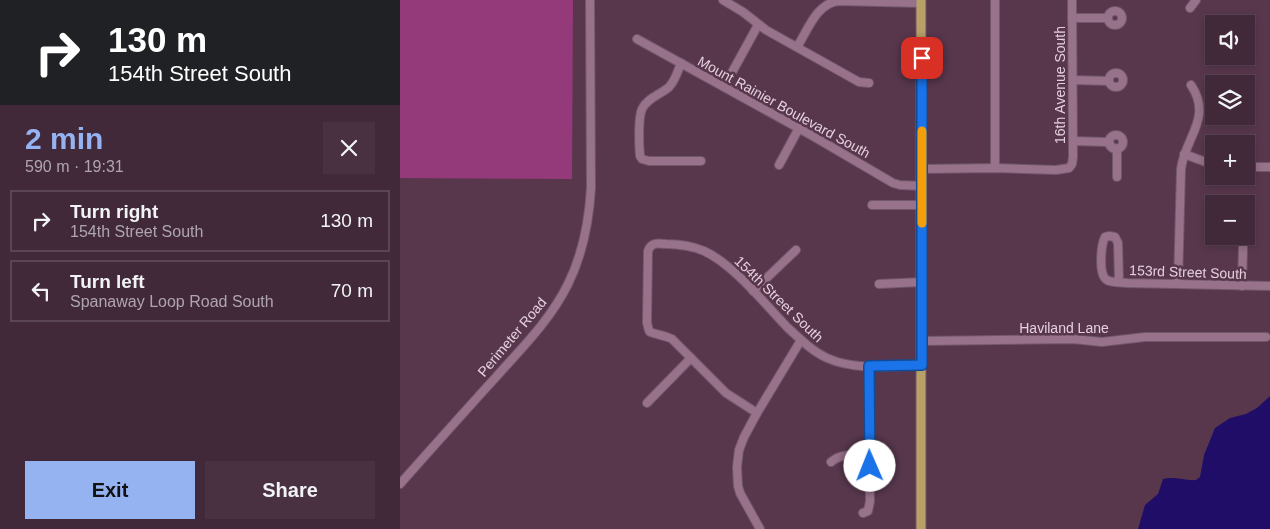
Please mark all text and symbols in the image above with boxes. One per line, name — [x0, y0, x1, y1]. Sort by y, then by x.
map controls — [1205, 15, 1255, 245]
button: sound — [1205, 15, 1255, 65]
icon: right — [25, 20, 90, 85]
text: 130 m — [108, 20, 207, 59]
street label: 16th Avenue South — [1052, 26, 1068, 144]
pin — [901, 37, 943, 79]
icon: arrive — [908, 44, 936, 72]
street label: Mount Rainier Boulevard South — [695, 53, 873, 161]
text: 154th Street South — [108, 61, 291, 86]
button: layers — [1205, 75, 1255, 125]
text: 2 min — [25, 122, 103, 155]
button: close — [323, 122, 375, 174]
button: + — [1205, 135, 1255, 185]
text: 590 m · 19:31 — [25, 158, 124, 175]
button: − — [1205, 195, 1255, 245]
text: Turn right — [70, 201, 158, 222]
icon: right — [27, 207, 55, 235]
text: 130 m — [320, 210, 373, 231]
text: 154th Street South — [70, 223, 203, 240]
street label: 154th Street South — [731, 253, 827, 345]
street label: 153rd Street South — [1129, 262, 1247, 282]
text: Turn left — [70, 271, 145, 292]
icon: left — [27, 277, 55, 305]
text: 70 m — [331, 280, 373, 301]
text: Spanaway Loop Road South — [70, 293, 274, 310]
street label: Perimeter Road — [474, 294, 550, 380]
street label: Haviland Lane — [1019, 320, 1109, 336]
position arrow — [843, 439, 895, 491]
button: Exit — [25, 461, 195, 519]
button: Share — [205, 461, 375, 519]

